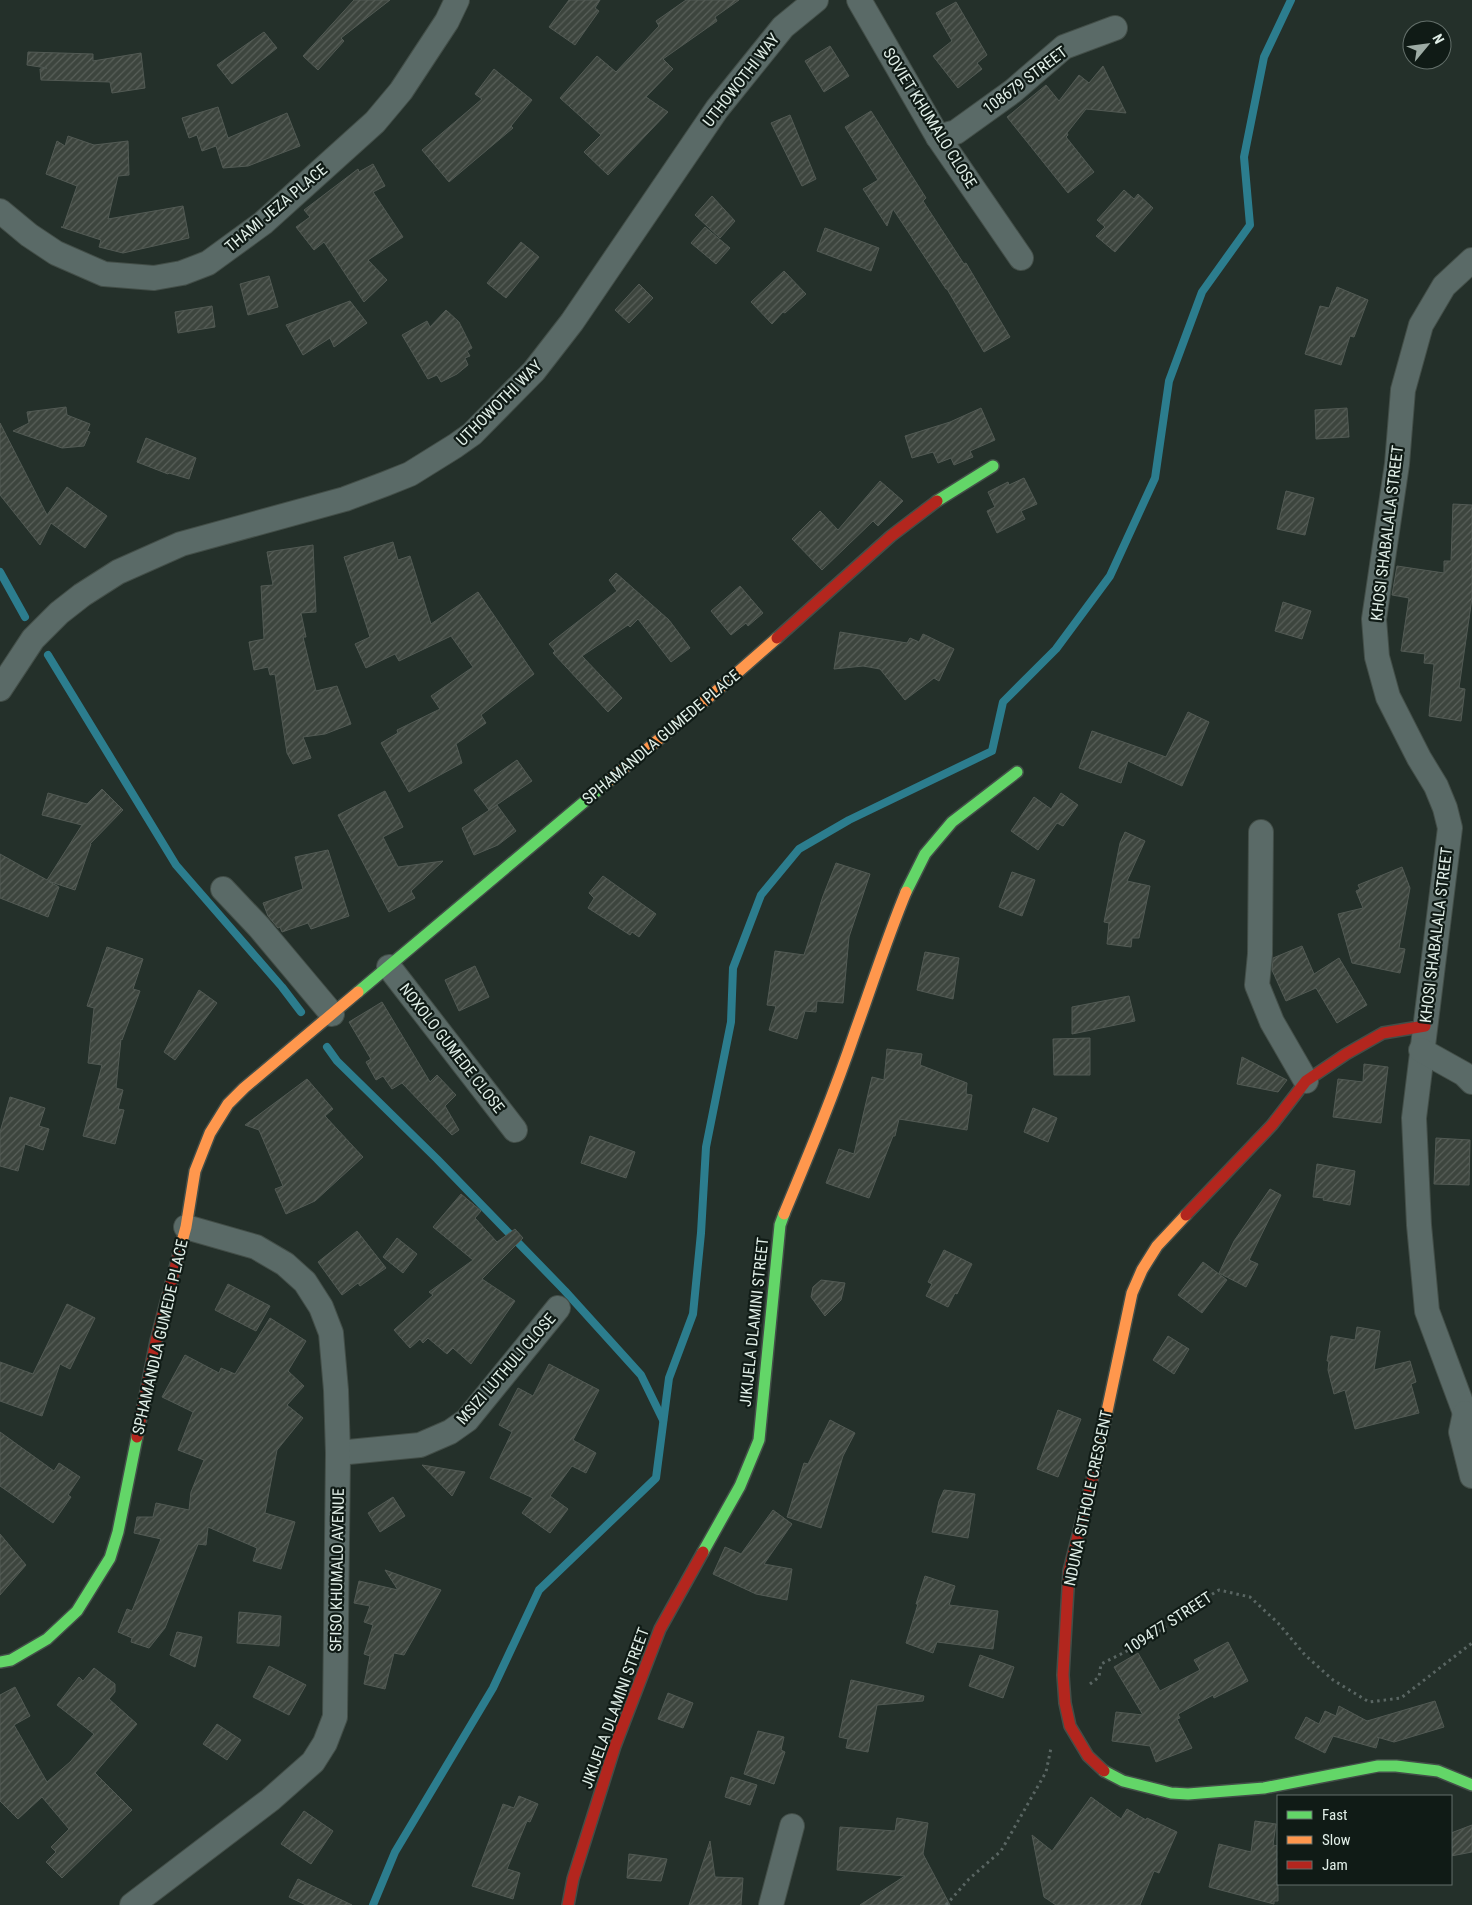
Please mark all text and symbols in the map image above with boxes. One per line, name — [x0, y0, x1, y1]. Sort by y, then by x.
north arrow — [1402, 20, 1452, 70]
street label: UTHOWOTHI WAY — [699, 29, 784, 130]
text: N — [1429, 31, 1447, 46]
street label: 108679 STREET — [979, 42, 1071, 118]
street label: SOVIET KHUMALO CLOSE — [879, 44, 981, 192]
street label: THAMI JEZA PLACE — [221, 160, 331, 256]
street label: UTHOWOTHI WAY — [452, 356, 546, 450]
street label: KHOSI SHABALALA STREET — [1367, 444, 1407, 622]
street label: SPHAMANDLA GUMEDE PLACE — [578, 666, 744, 808]
street label: KHOSI SHABALALA STREET — [1416, 846, 1456, 1024]
street label: NOXOLO GUMEDE CLOSE — [395, 979, 509, 1117]
street label: JIKIJELA DLAMINI STREET — [736, 1236, 772, 1408]
street label: SPHAMANDLA GUMEDE PLACE — [128, 1238, 192, 1436]
street label: MSIZI LUTHULI CLOSE — [453, 1309, 559, 1428]
street label: NDUNA SITHOLE CRESCENT — [1060, 1408, 1116, 1588]
street label: SFISO KHUMALO AVENUE — [326, 1488, 348, 1652]
street label: 109477 STREET — [1121, 1588, 1215, 1658]
street label: JIKIJELA DLAMINI STREET — [577, 1625, 653, 1791]
legend — [1277, 1795, 1452, 1885]
text: Fast — [1322, 1806, 1347, 1824]
text: Slow — [1322, 1831, 1351, 1849]
text: Jam — [1322, 1856, 1348, 1874]

